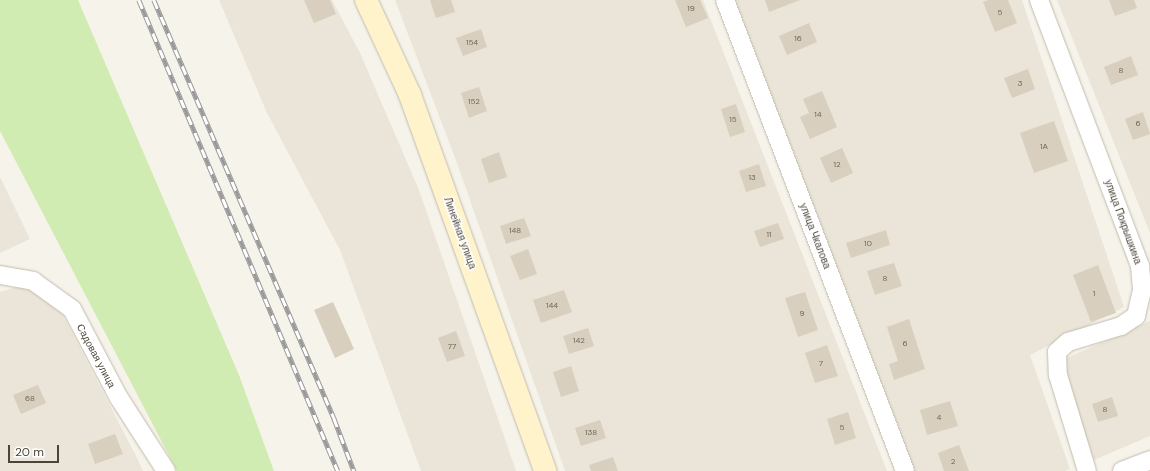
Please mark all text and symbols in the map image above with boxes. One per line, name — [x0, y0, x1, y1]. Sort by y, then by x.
house number: 19 — [687, 4, 695, 14]
house number: 5 — [998, 8, 1002, 18]
house number: 16 — [794, 34, 802, 44]
house number: 154 — [466, 38, 478, 48]
house number: 8 — [1119, 66, 1123, 76]
house number: 3 — [1018, 79, 1022, 89]
house number: 152 — [468, 97, 480, 107]
house number: 14 — [814, 110, 822, 120]
house number: 15 — [729, 115, 737, 125]
house number: 6 — [1135, 119, 1141, 129]
house number: 1А — [1040, 142, 1048, 152]
house number: 12 — [833, 160, 841, 170]
house number: 13 — [748, 173, 756, 183]
street label: улица Покрышкина — [1102, 178, 1144, 266]
street label: Линейная улица — [441, 195, 479, 271]
street label: улица Чкалова — [797, 202, 833, 270]
house number: 148 — [509, 226, 521, 236]
house number: 11 — [767, 230, 771, 240]
house number: 10 — [864, 239, 872, 249]
house number: 8 — [883, 274, 887, 284]
house number: 1 — [1093, 289, 1095, 299]
house number: 144 — [546, 301, 558, 311]
house number: 9 — [799, 309, 805, 319]
street label: Садовая улица — [74, 322, 118, 390]
house number: 142 — [573, 336, 585, 346]
house number: 6 — [902, 339, 908, 349]
house number: 77 — [448, 342, 456, 352]
house number: 7 — [819, 359, 823, 369]
house number: 68 — [25, 394, 35, 404]
house number: 8 — [1103, 405, 1107, 415]
house number: 4 — [937, 413, 941, 423]
house number: 5 — [840, 423, 844, 433]
house number: 138 — [585, 428, 597, 438]
scale bar — [10, 437, 61, 463]
text: 20 m — [15, 444, 44, 460]
house number: 2 — [951, 457, 955, 467]

